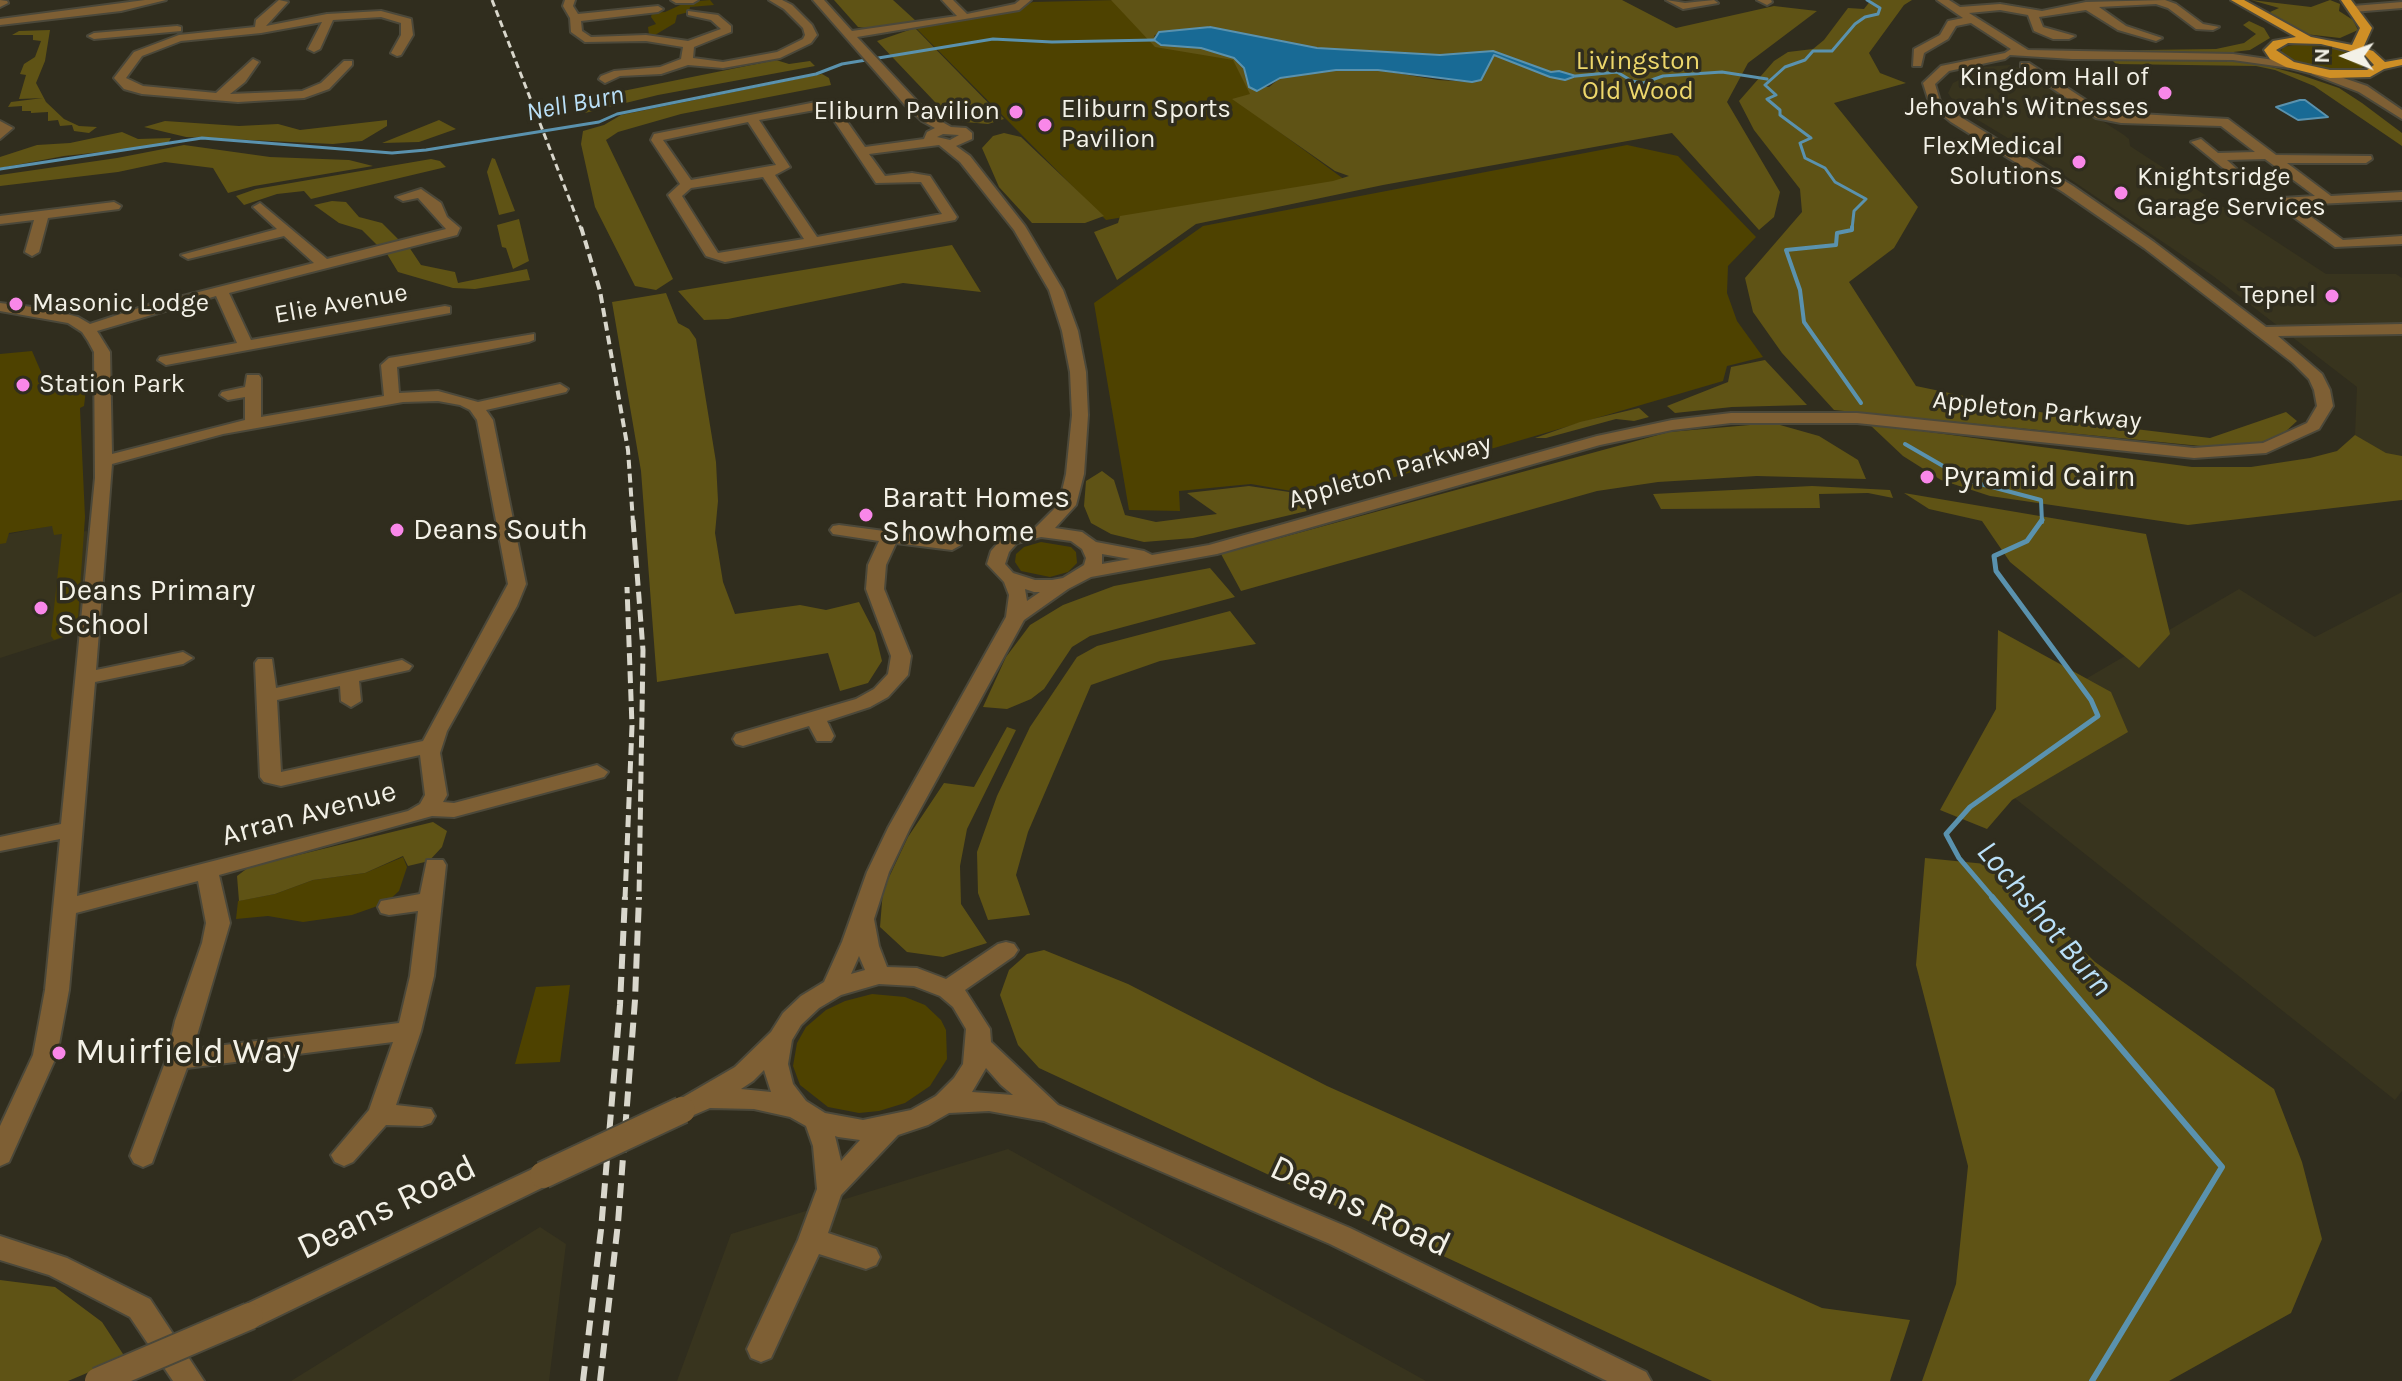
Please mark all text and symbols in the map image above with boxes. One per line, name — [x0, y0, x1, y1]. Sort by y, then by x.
north arrow — [2306, 16, 2386, 96]
park label: Livingston Old Wood — [1576, 46, 1700, 108]
text: N — [2309, 47, 2335, 64]
place label: Kingdom Hall of Jehovah's Witnesses — [1905, 62, 2149, 124]
water label: Nell Burn — [524, 79, 626, 129]
marker: Kingdom Hall of Jehovah's Witnesses — [2156, 84, 2174, 102]
place label: Eliburn Sports Pavilion — [1061, 94, 1231, 156]
place label: Eliburn Pavilion — [814, 96, 1000, 128]
marker: Eliburn Pavilion — [1007, 103, 1025, 121]
marker: Eliburn Sports Pavilion — [1036, 116, 1054, 134]
place label: FlexMedical Solutions — [1922, 131, 2063, 192]
marker: FlexMedical Solutions — [2070, 153, 2088, 171]
place label: Knightsridge Garage Services — [2137, 162, 2326, 224]
marker: Knightsridge Garage Services — [2112, 184, 2130, 202]
street label: Elie Avenue — [272, 277, 410, 331]
place label: Tepnel — [2240, 280, 2316, 312]
marker: Tepnel — [2323, 287, 2341, 305]
place label: Masonic Lodge — [32, 288, 209, 320]
marker: Masonic Lodge — [7, 295, 25, 313]
place label: Station Park — [39, 369, 185, 401]
marker: Station Park — [14, 376, 32, 394]
street label: Appleton Parkway — [1931, 385, 2143, 437]
street label: Appleton Parkway — [1285, 428, 1495, 516]
place label: Pyramid Cairn — [1943, 459, 2136, 495]
marker: Pyramid Cairn — [1918, 468, 1936, 486]
place label: Baratt Homes Showhome — [882, 480, 1070, 550]
marker: Baratt Homes Showhome — [857, 506, 875, 524]
place label: Deans South — [413, 512, 588, 548]
marker: Deans South — [388, 521, 406, 539]
place label: Deans Primary School — [57, 573, 255, 644]
marker: Deans Primary School — [32, 599, 50, 617]
street label: Arran Avenue — [218, 773, 400, 855]
water label: Lochshot Burn — [1968, 833, 2120, 1005]
place label: Muirfield Way — [75, 1031, 300, 1075]
marker: Muirfield Way — [50, 1044, 68, 1062]
street label: Deans Road — [290, 1146, 484, 1270]
street label: Deans Road — [1263, 1146, 1457, 1268]

